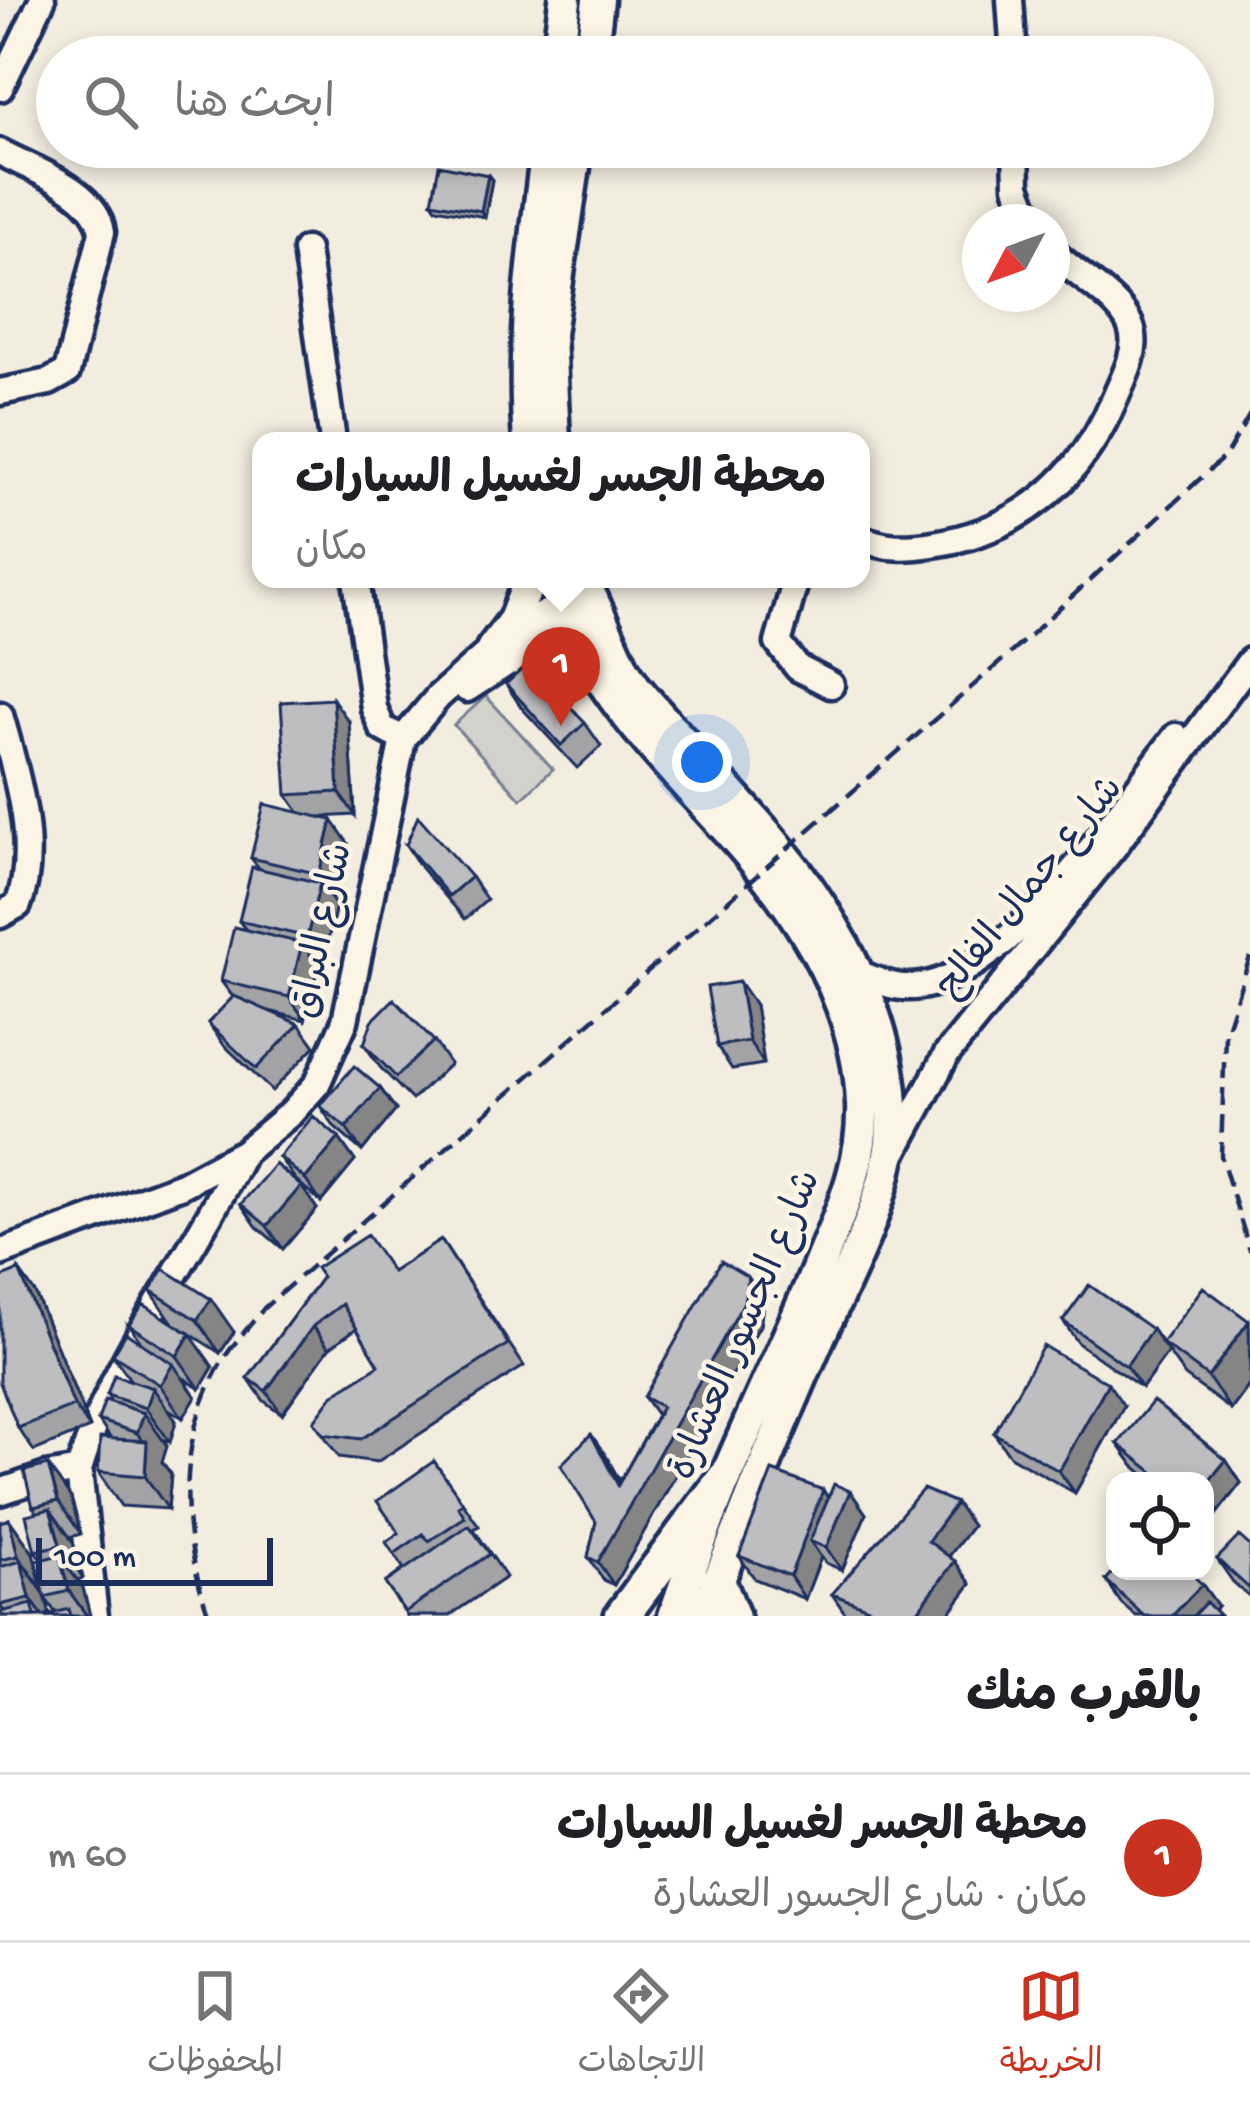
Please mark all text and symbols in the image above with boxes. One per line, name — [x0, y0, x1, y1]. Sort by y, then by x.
search box — [36, 36, 1214, 168]
icon: search — [78, 69, 144, 135]
text: ابحث هنا — [174, 80, 335, 133]
north arrow — [962, 204, 1070, 312]
popup — [252, 432, 870, 588]
text: محطة الجسر لغسيل السيارات — [296, 456, 826, 509]
text: مكان — [296, 529, 368, 575]
pin: 1 — [522, 627, 600, 726]
your location — [672, 732, 732, 792]
street label: شارع جمال الفالح — [928, 768, 1136, 1010]
street label: شارع البراق — [284, 839, 366, 1023]
street label: شارع الجسور العشارة — [662, 1164, 834, 1488]
map controls — [1106, 1472, 1214, 1580]
button: locate — [1106, 1472, 1214, 1580]
scale bar — [36, 1532, 273, 1585]
text: 100 m — [54, 1540, 136, 1578]
text: بالقرب منك — [966, 1669, 1202, 1729]
text: محطة الجسر لغسيل السيارات — [557, 1803, 1088, 1856]
text: 60 m — [48, 1835, 127, 1881]
text: 1 — [1155, 1835, 1171, 1881]
text: مكان · شارع الجسور العشارة — [653, 1876, 1088, 1922]
tab: المحفوظات — [147, 1963, 283, 2089]
tab: الاتجاهات — [578, 1963, 705, 2089]
tab: الخريطة — [1000, 1963, 1103, 2089]

